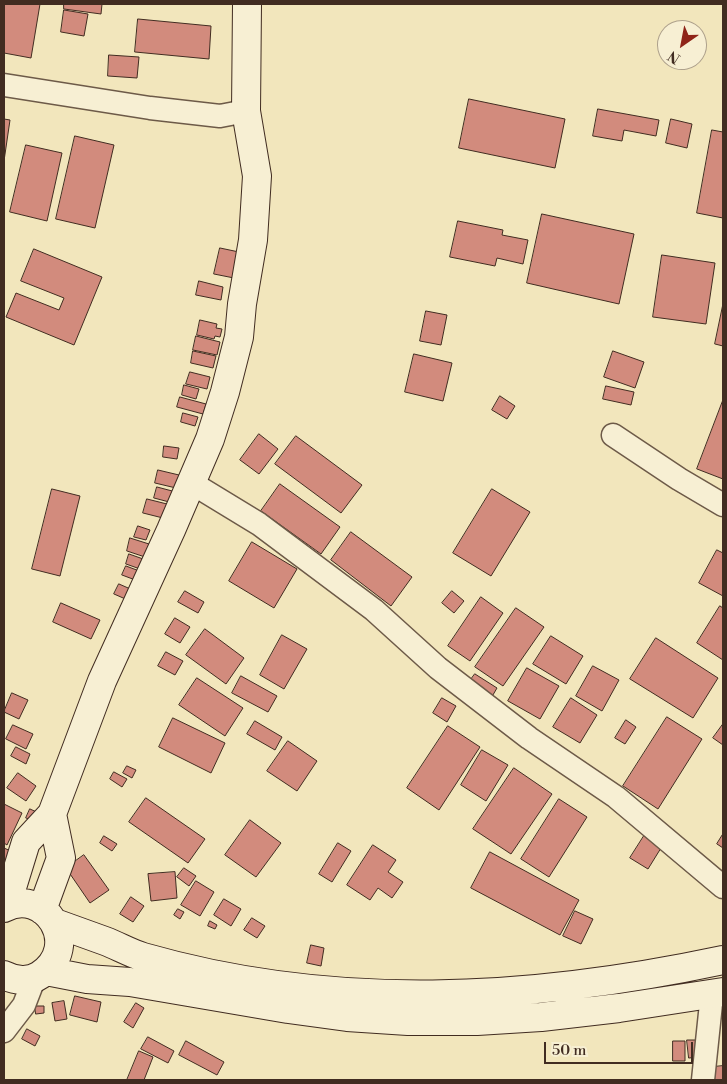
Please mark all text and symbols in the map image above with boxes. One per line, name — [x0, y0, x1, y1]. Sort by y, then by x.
north arrow — [657, 20, 707, 70]
text: N — [665, 46, 684, 67]
scale bar — [547, 1032, 696, 1064]
text: 50 m — [552, 1041, 586, 1060]

